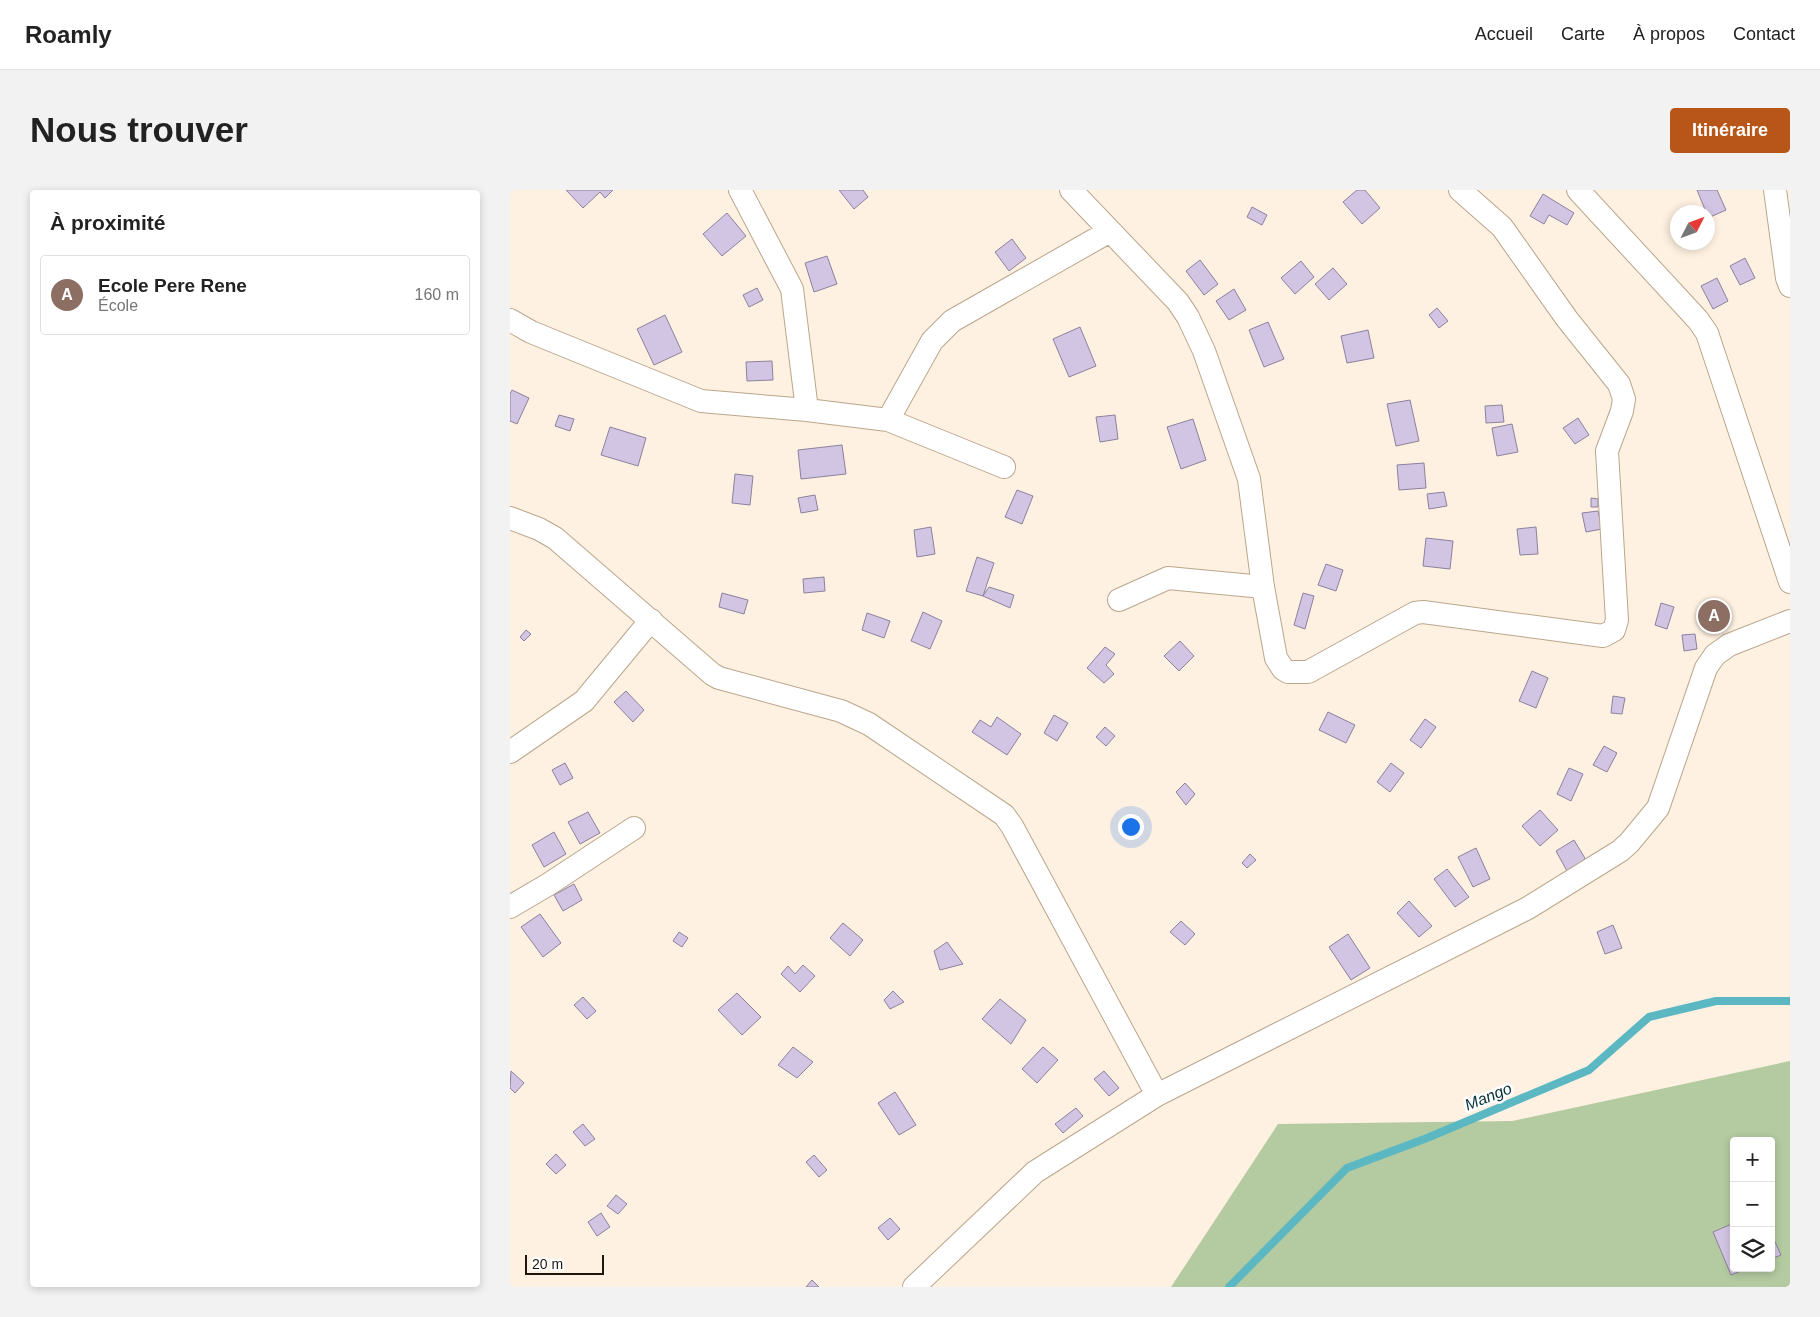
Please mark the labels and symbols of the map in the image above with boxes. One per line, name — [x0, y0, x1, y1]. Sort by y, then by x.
north arrow — [1670, 205, 1715, 250]
pin: A — [1698, 597, 1730, 635]
your location — [1118, 814, 1144, 840]
water label: Mango — [1462, 1079, 1514, 1114]
scale bar — [525, 1252, 604, 1275]

